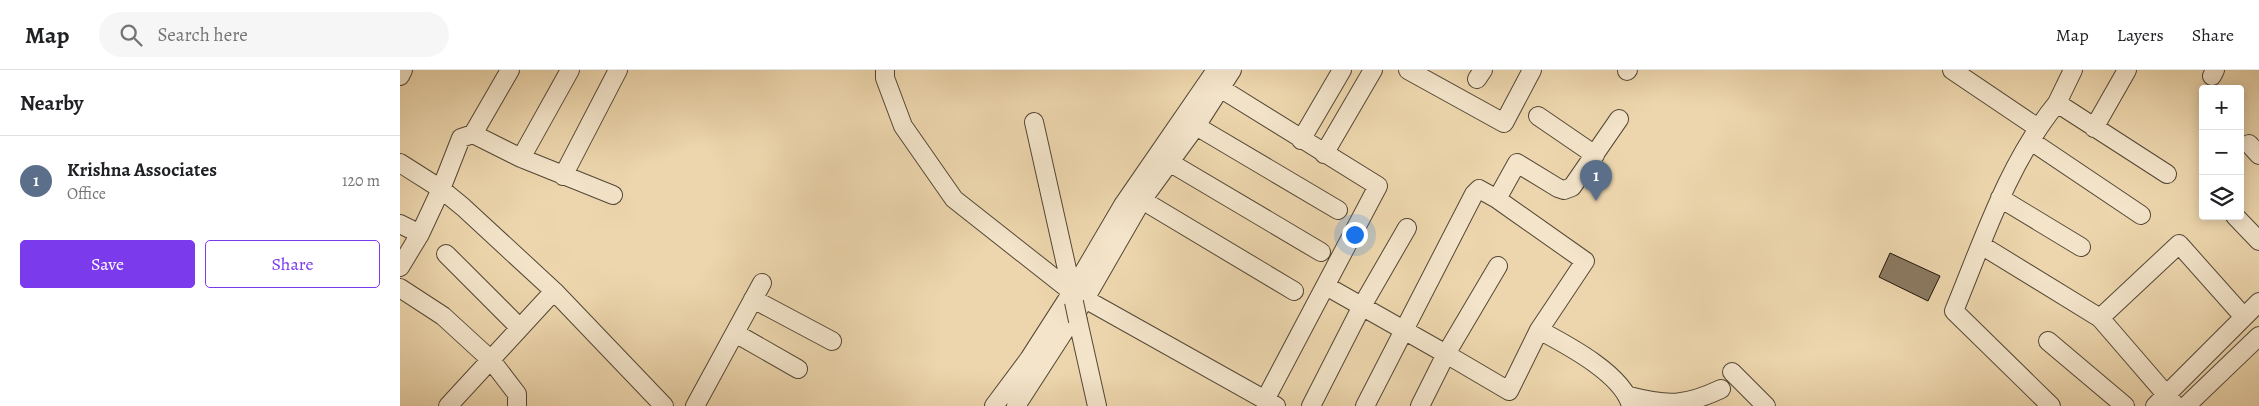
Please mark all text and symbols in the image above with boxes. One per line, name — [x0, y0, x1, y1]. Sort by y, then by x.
search box — [99, 12, 449, 57]
text: Map — [25, 19, 69, 51]
icon: search — [117, 21, 145, 49]
text: Search here — [157, 22, 248, 48]
text: Map — [2056, 23, 2089, 47]
text: Layers — [2117, 23, 2164, 47]
text: Share — [2192, 23, 2234, 47]
map controls — [2199, 85, 2244, 220]
button: + — [2199, 85, 2244, 130]
text: Nearby — [20, 89, 83, 117]
button: − — [2199, 130, 2244, 175]
text: Krishna Associates — [67, 157, 217, 183]
pin: 1 — [1580, 160, 1612, 201]
text: 1 — [33, 170, 39, 192]
text: 120 m — [342, 170, 380, 192]
button: layers — [2199, 175, 2244, 220]
text: Office — [67, 183, 106, 205]
your location — [1342, 222, 1368, 248]
button: Save — [20, 240, 195, 288]
button: Share — [205, 240, 380, 288]

